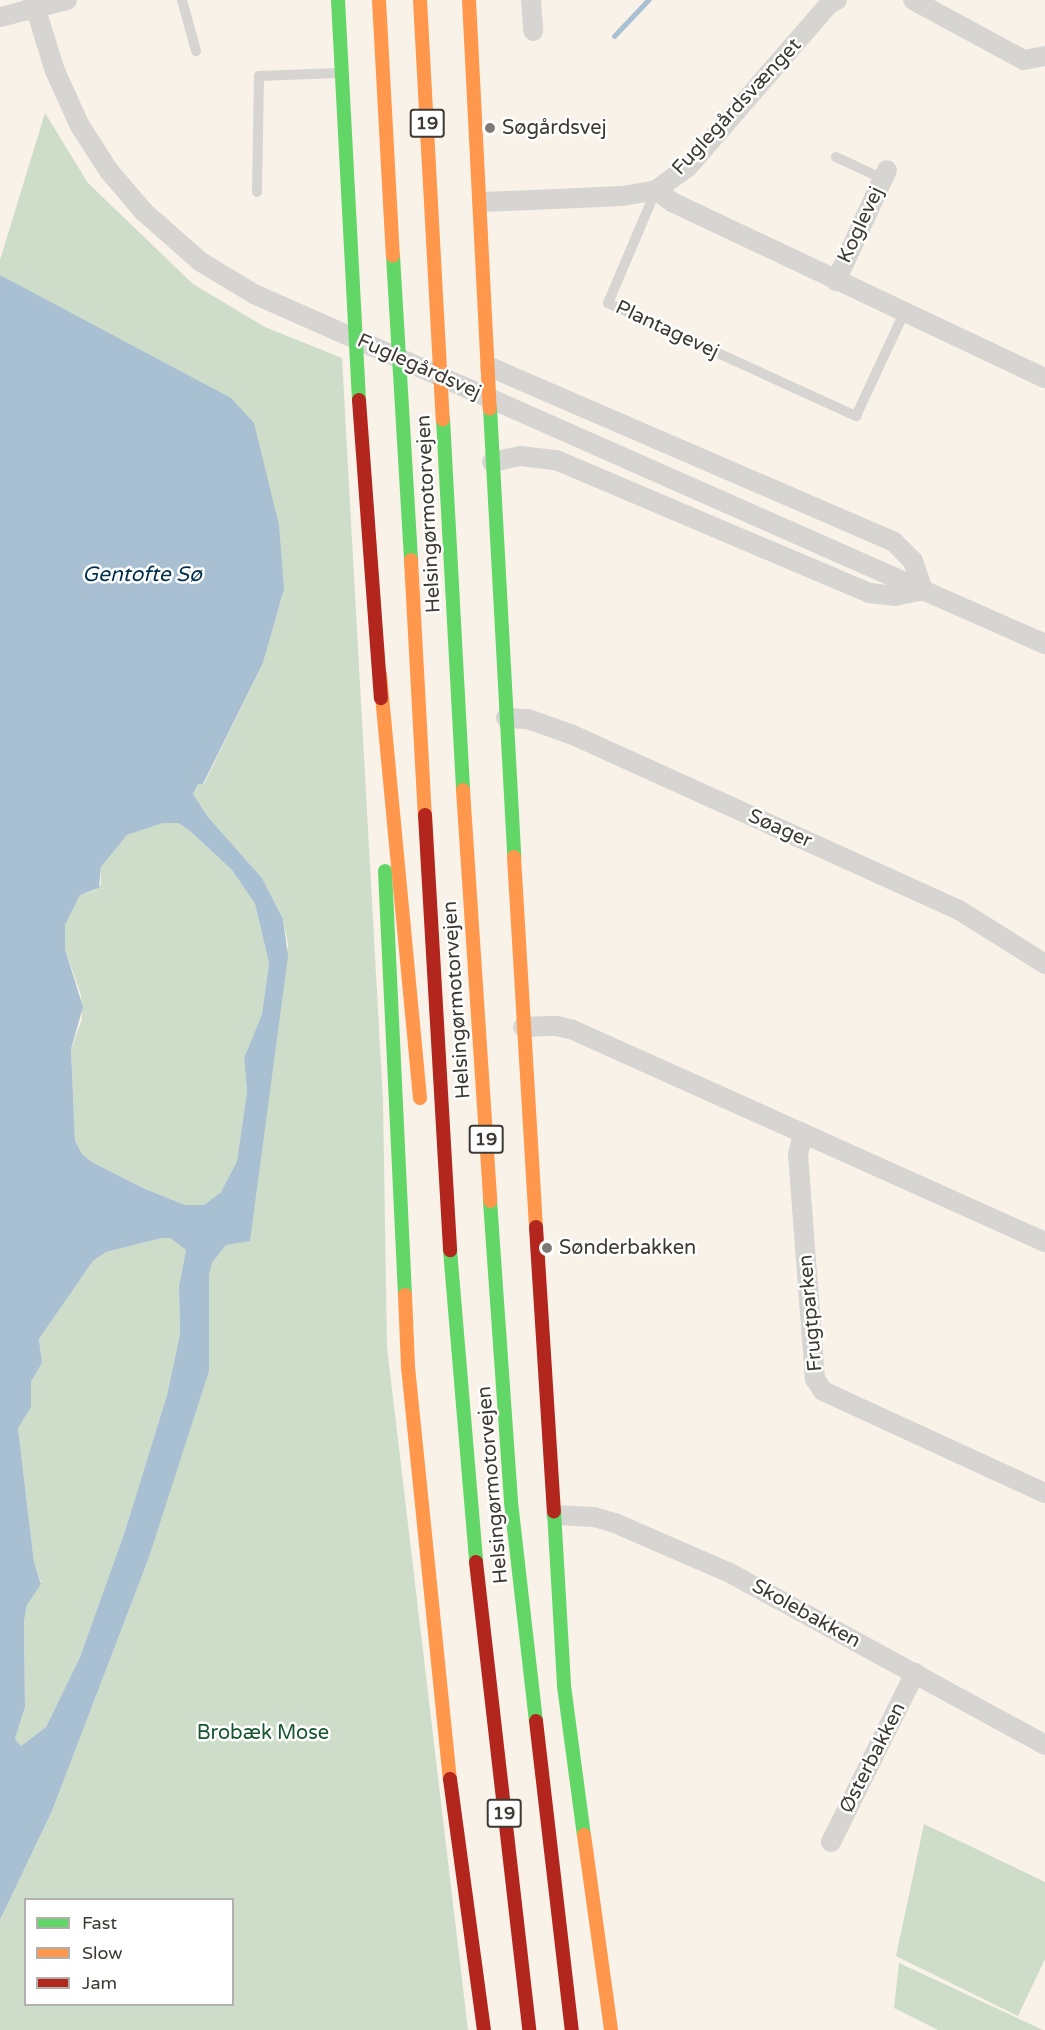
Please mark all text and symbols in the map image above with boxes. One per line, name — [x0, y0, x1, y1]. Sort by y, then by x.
street label: Fuglegårdsvænget — [667, 34, 807, 180]
road number: 19 — [409, 108, 445, 138]
place label: Søgårdsvej — [502, 116, 607, 140]
marker: Søgårdsvej — [483, 121, 497, 135]
street label: Koglevej — [833, 183, 889, 267]
street label: Plantagevej — [612, 296, 722, 364]
street label: Fuglegårdsvej — [353, 329, 485, 405]
street label: Helsingørmotorvejen — [412, 414, 446, 614]
water label: Gentofte Sø — [82, 562, 202, 588]
street label: Søager — [744, 804, 816, 854]
street label: Helsingørmotorvejen — [438, 900, 476, 1100]
road number: 19 — [468, 1124, 504, 1154]
place label: Sønderbakken — [559, 1236, 696, 1260]
marker: Sønderbakken — [540, 1241, 554, 1255]
street label: Frugtparken — [794, 1253, 828, 1373]
street label: Helsingørmotorvejen — [472, 1385, 514, 1585]
street label: Skolebakken — [748, 1574, 864, 1654]
street label: Østerbakken — [835, 1699, 911, 1817]
park label: Brobæk Mose — [197, 1721, 329, 1745]
road number: 19 — [486, 1798, 522, 1828]
legend — [24, 1898, 234, 2006]
text: Fast — [82, 1912, 117, 1934]
text: Slow — [82, 1942, 123, 1964]
text: Jam — [82, 1972, 117, 1994]

